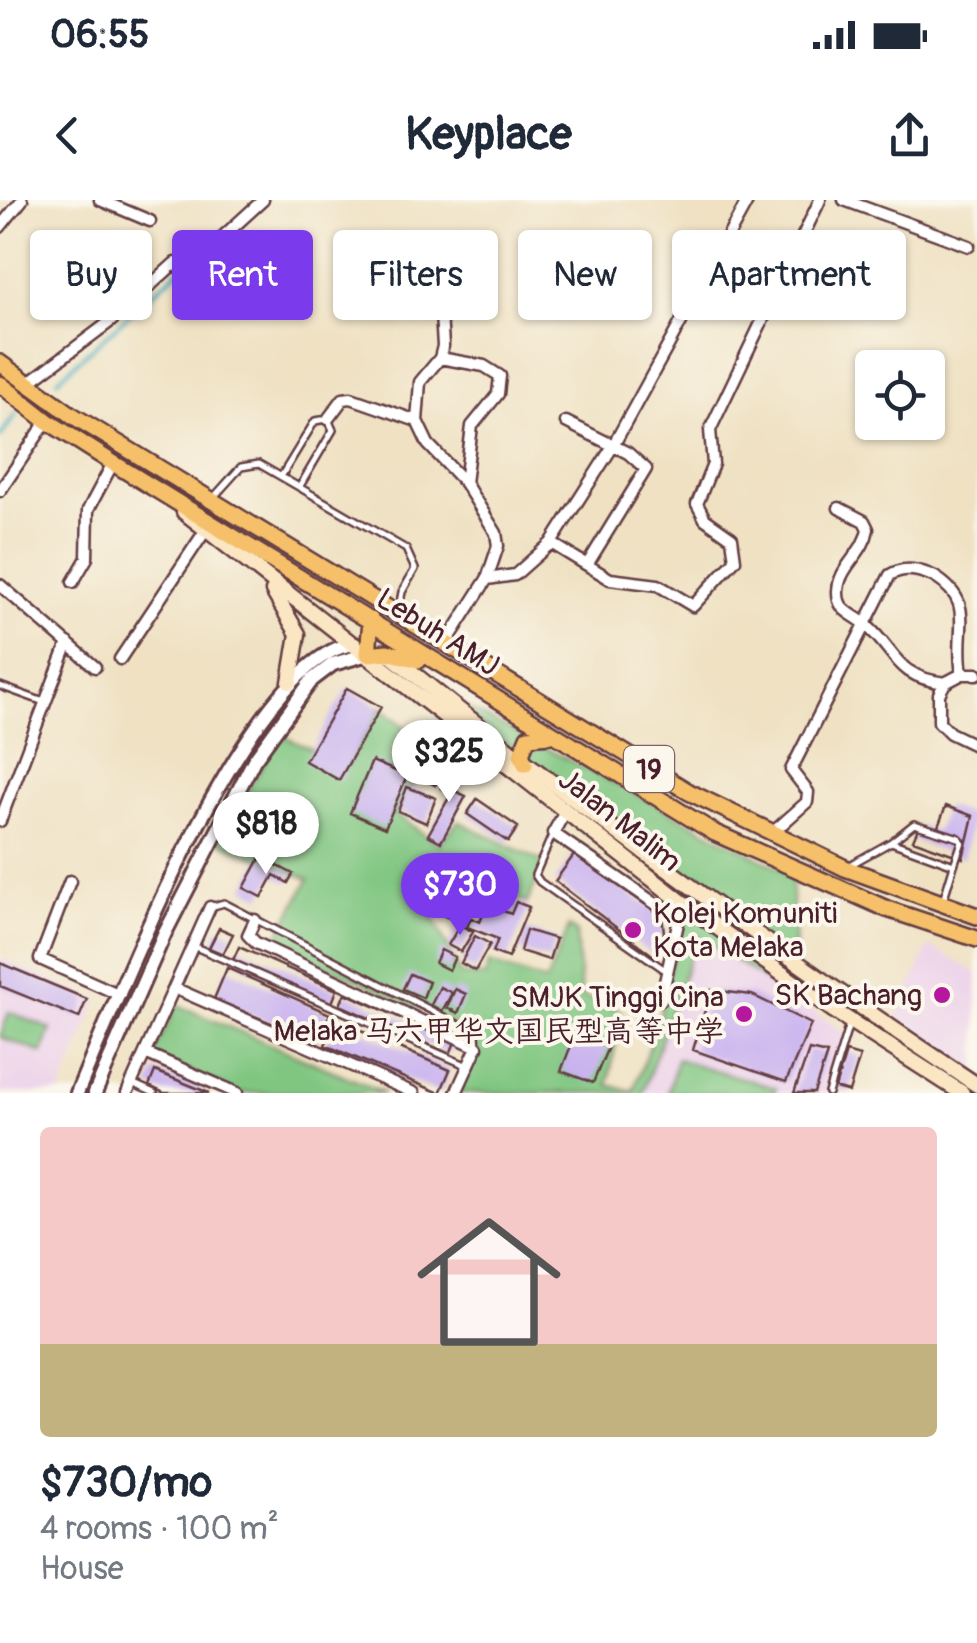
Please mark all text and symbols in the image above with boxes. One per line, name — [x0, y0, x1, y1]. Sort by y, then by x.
text: 06:55 — [50, 11, 149, 59]
text: Keyplace — [405, 107, 572, 163]
icon: back — [40, 108, 95, 163]
icon: share — [882, 108, 937, 163]
chip: Buy — [30, 230, 152, 320]
chip: Rent — [172, 230, 313, 320]
chip: Filters — [333, 230, 498, 320]
chip: New — [518, 230, 652, 320]
chip: Apartment — [672, 230, 906, 320]
map controls — [855, 350, 945, 440]
button: locate — [855, 350, 945, 440]
street label: Lebuh AMJ — [370, 580, 506, 685]
pin: $325 — [390, 720, 508, 805]
text: $325 — [414, 732, 484, 772]
road number: 19 — [624, 746, 674, 792]
street label: Jalan Malim — [551, 761, 689, 880]
pin: $818 — [207, 792, 325, 877]
text: $818 — [235, 804, 297, 844]
pin: $730 — [401, 853, 519, 938]
text: $730 — [423, 865, 497, 905]
place label: Kolej Komuniti Kota Melaka — [653, 895, 837, 966]
marker: Kolej Komuniti Kota Melaka — [622, 919, 644, 941]
place label: SK Bachang — [775, 977, 922, 1014]
place label: SMJK Tinggi Cina Melaka 马六甲华文国民型高等中学 — [274, 979, 724, 1050]
marker: SK Bachang — [931, 984, 953, 1006]
marker: SMJK Tinggi Cina Melaka 马六甲华文国民型高等中学 — [733, 1003, 755, 1025]
icon: home — [399, 1192, 579, 1372]
text: $730/mo — [40, 1457, 212, 1509]
text: 4 rooms · 100 m² — [40, 1509, 279, 1549]
text: House — [40, 1549, 124, 1589]

